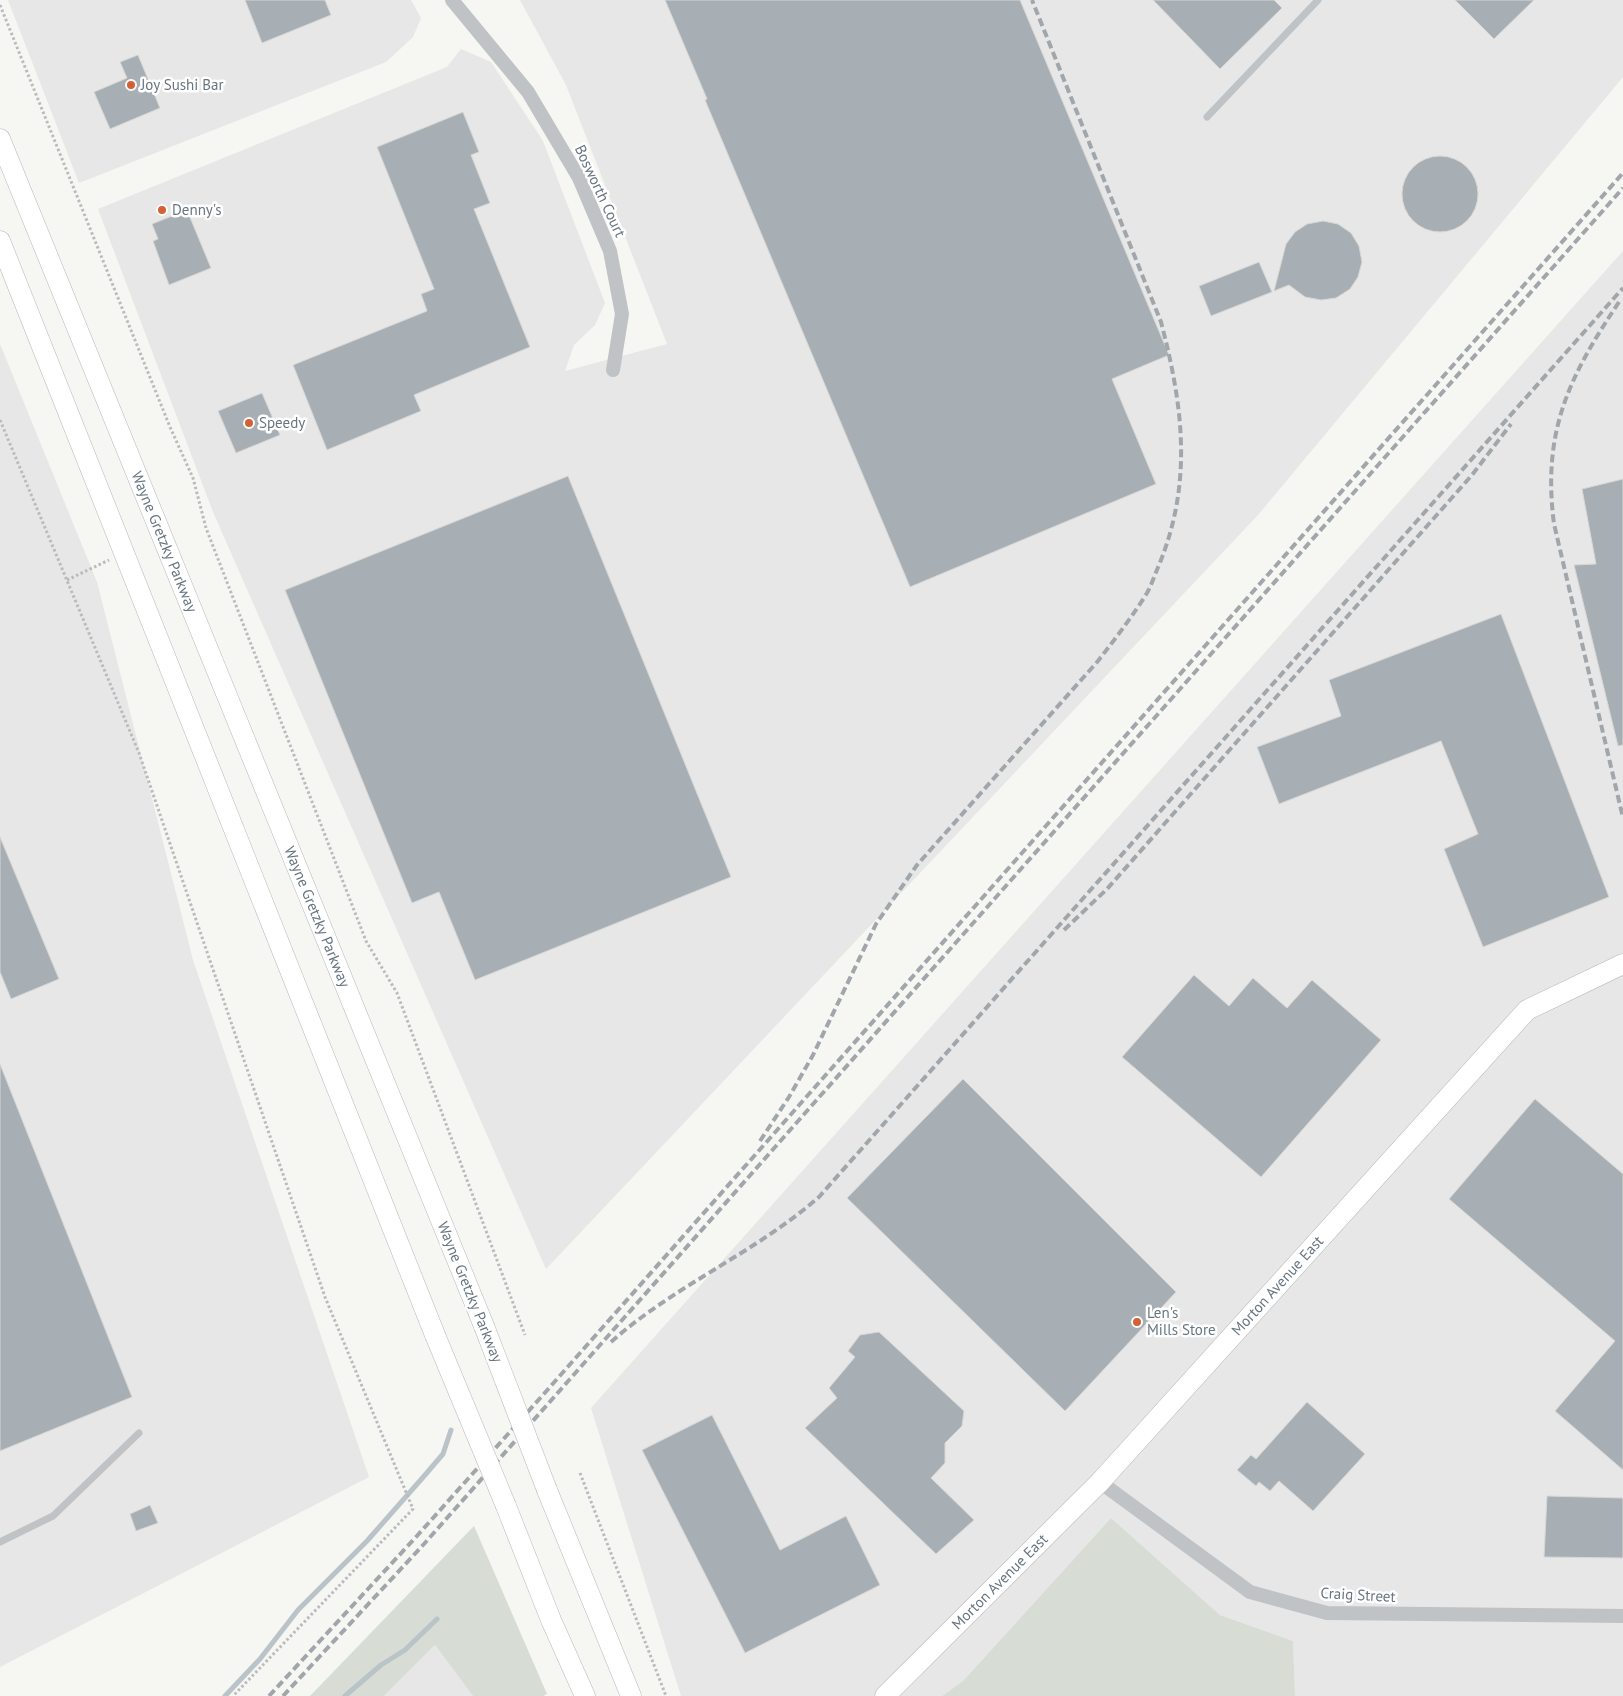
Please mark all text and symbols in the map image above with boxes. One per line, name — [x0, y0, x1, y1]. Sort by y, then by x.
place label: Joy Sushi Bar — [140, 75, 224, 94]
marker: Joy Sushi Bar — [125, 79, 137, 91]
street label: Bosworth Court — [571, 142, 630, 240]
place label: Denny's — [172, 200, 222, 219]
marker: Denny's — [156, 204, 168, 216]
place label: Speedy — [259, 413, 305, 432]
marker: Speedy — [243, 417, 255, 429]
street label: Wayne Gretzky Parkway — [127, 468, 202, 615]
street label: Wayne Gretzky Parkway — [280, 843, 355, 990]
street label: Wayne Gretzky Parkway — [433, 1219, 507, 1365]
street label: Morton Avenue East — [1227, 1232, 1327, 1339]
place label: Len's Mills Store — [1147, 1303, 1216, 1339]
marker: Len's Mills Store — [1131, 1316, 1143, 1328]
street label: Morton Avenue East — [947, 1529, 1052, 1633]
street label: Craig Street — [1320, 1583, 1396, 1606]

